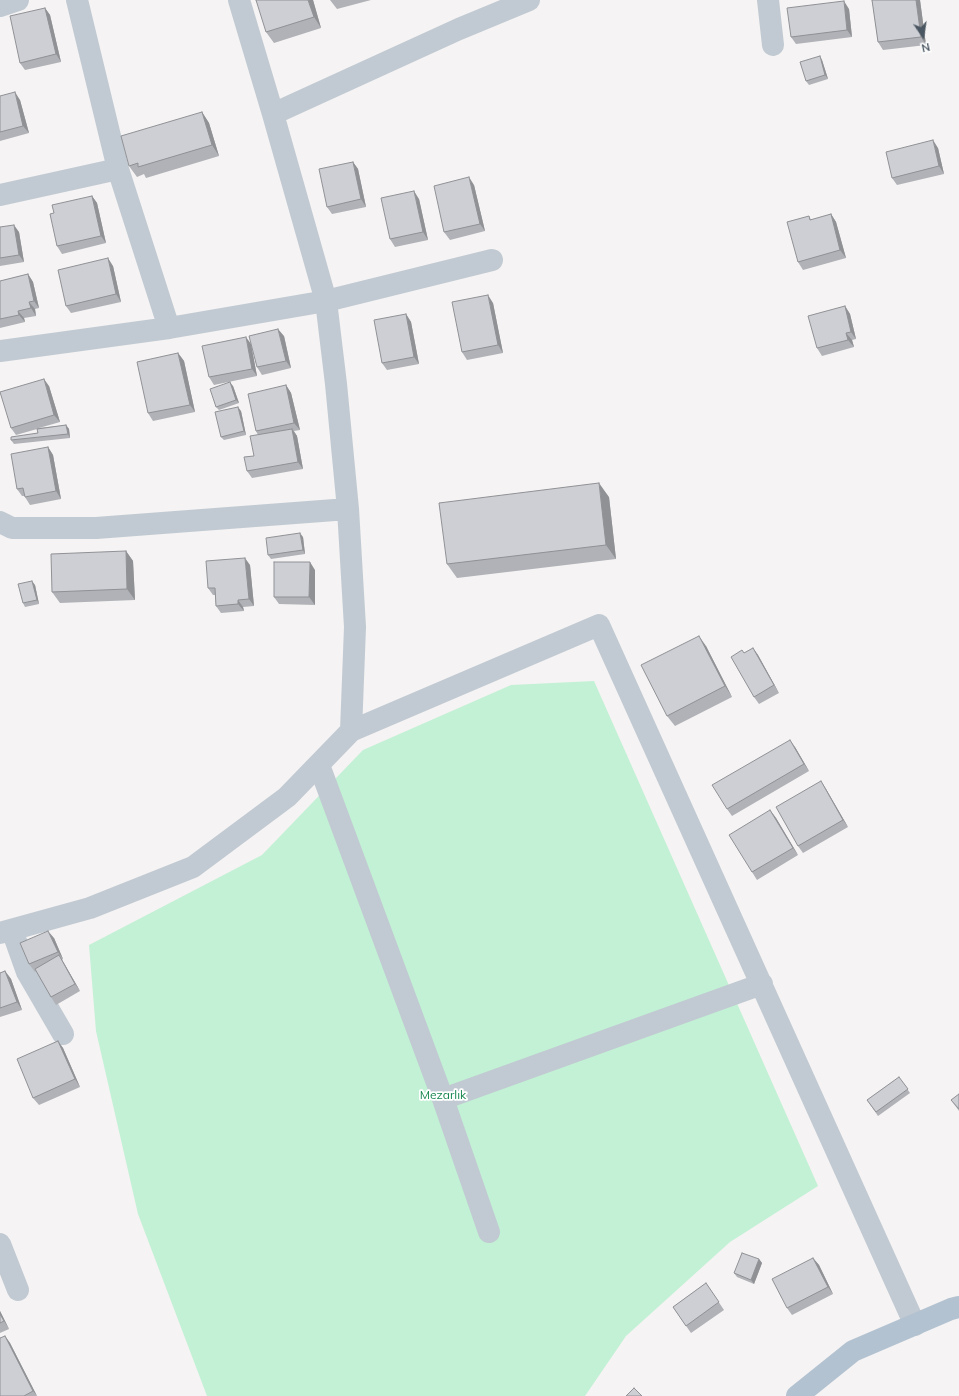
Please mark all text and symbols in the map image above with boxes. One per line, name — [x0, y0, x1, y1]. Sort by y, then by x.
north arrow — [903, 16, 943, 56]
text: N — [920, 40, 931, 55]
park label: Mezarlık — [420, 1088, 466, 1102]

